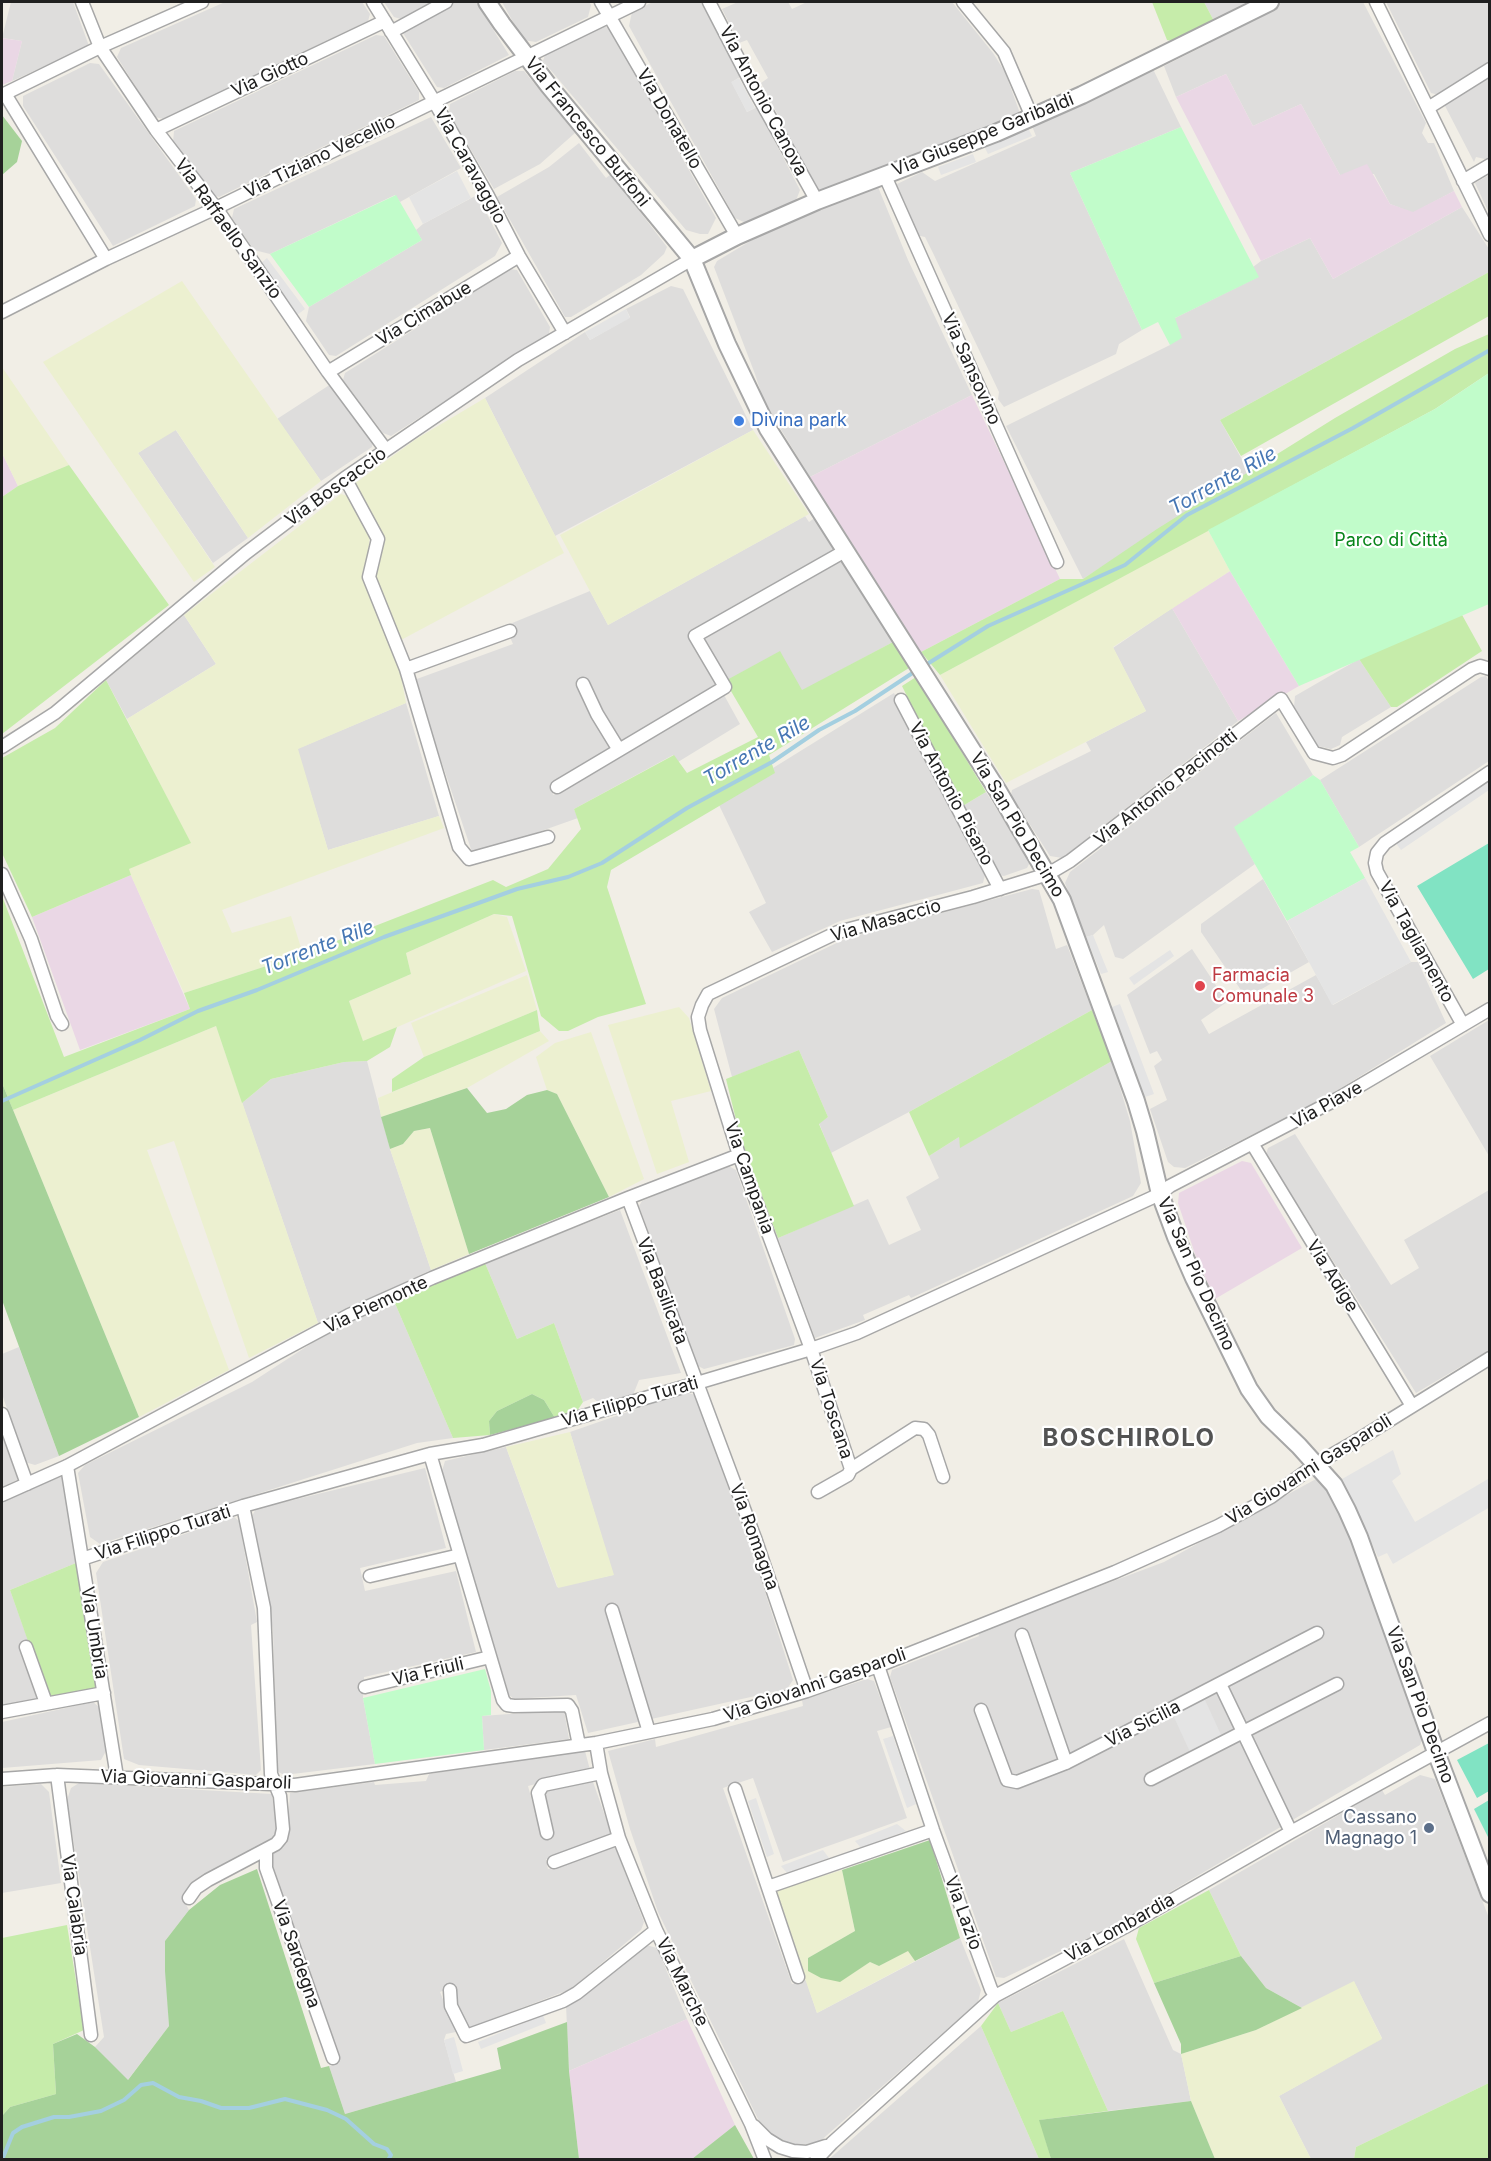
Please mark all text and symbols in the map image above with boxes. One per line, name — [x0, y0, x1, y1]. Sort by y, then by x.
street label: Via Antonio Canova — [714, 22, 812, 180]
street label: Via Giotto — [228, 48, 312, 102]
street label: Via Francesco Buffoni — [520, 53, 654, 211]
street label: Via Donatello — [632, 65, 706, 173]
street label: Via Giuseppe Garibaldi — [889, 89, 1077, 181]
street label: Via Caravaggio — [429, 104, 511, 228]
street label: Via Tiziano Vecellio — [241, 111, 399, 203]
street label: Via Raffaello Sanzio — [170, 155, 286, 303]
street label: Via Cimabue — [372, 277, 476, 351]
street label: Via Sansovino — [937, 310, 1005, 428]
place label: Divina park — [751, 410, 847, 432]
marker: Divina park — [732, 414, 746, 428]
water label: Torrente Rile — [1165, 442, 1281, 520]
street label: Via Boscaccio — [281, 443, 391, 531]
park label: Parco di Città — [1334, 530, 1448, 552]
water label: Torrente Rile — [699, 711, 815, 791]
street label: Via Antonio Pisano — [904, 719, 998, 869]
street label: Via Antonio Pacinotti — [1090, 725, 1242, 851]
street label: Via San Pio Decimo — [965, 748, 1069, 902]
street label: Via Tagliamento — [1374, 877, 1458, 1007]
street label: Via Masaccio — [828, 895, 944, 947]
water label: Torrente Rile — [258, 915, 378, 981]
place label: Farmacia Comunale 3 — [1212, 965, 1314, 1008]
marker: Farmacia Comunale 3 — [1193, 979, 1207, 993]
street label: Via Piave — [1288, 1077, 1366, 1133]
street label: Via Campania — [720, 1119, 778, 1237]
street label: Via San Pio Decimo — [1152, 1194, 1240, 1354]
street label: Via Basilicata — [632, 1234, 692, 1348]
street label: Via Adige — [1301, 1236, 1363, 1316]
street label: Via Piemonte — [321, 1272, 431, 1338]
street label: Via Toscana — [805, 1356, 857, 1462]
street label: Via Filippo Turati — [559, 1372, 701, 1432]
street label: Via Giovanni Gasparoli — [1222, 1410, 1396, 1530]
district label: BOSCHIROLO — [1042, 1425, 1216, 1453]
street label: Via Romagna — [725, 1481, 783, 1593]
street label: Via Filippo Turati — [92, 1501, 234, 1565]
street label: Via Umbria — [76, 1585, 112, 1681]
street label: Via San Pio Decimo — [1382, 1623, 1458, 1787]
street label: Via Giovanni Gasparoli — [721, 1644, 909, 1726]
street label: Via Friuli — [390, 1653, 466, 1691]
street label: Via Sicilia — [1102, 1696, 1184, 1752]
street label: Via Giovanni Gasparoli — [100, 1766, 292, 1794]
place label: Cassano Magnago 1 — [1325, 1807, 1417, 1850]
marker: Cassano Magnago 1 — [1422, 1821, 1436, 1835]
street label: Via Calabria — [56, 1853, 92, 1957]
street label: Via Lazio — [940, 1873, 986, 1953]
street label: Via Lombardia — [1061, 1889, 1179, 1967]
street label: Via Sardegna — [267, 1897, 325, 2011]
street label: Via Marche — [651, 1934, 713, 2030]

